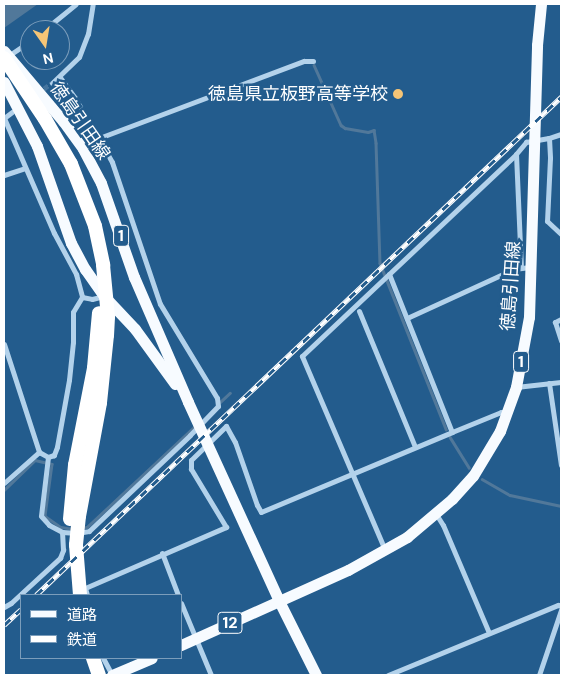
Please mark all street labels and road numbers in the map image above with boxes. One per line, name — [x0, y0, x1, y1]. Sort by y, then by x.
street label: 徳島引田線 — [45, 78, 115, 164]
road number: 1 — [112, 222, 130, 250]
street label: 徳島引田線 — [497, 240, 525, 332]
road number: 1 — [512, 348, 530, 376]
road number: 12 — [216, 610, 244, 636]

